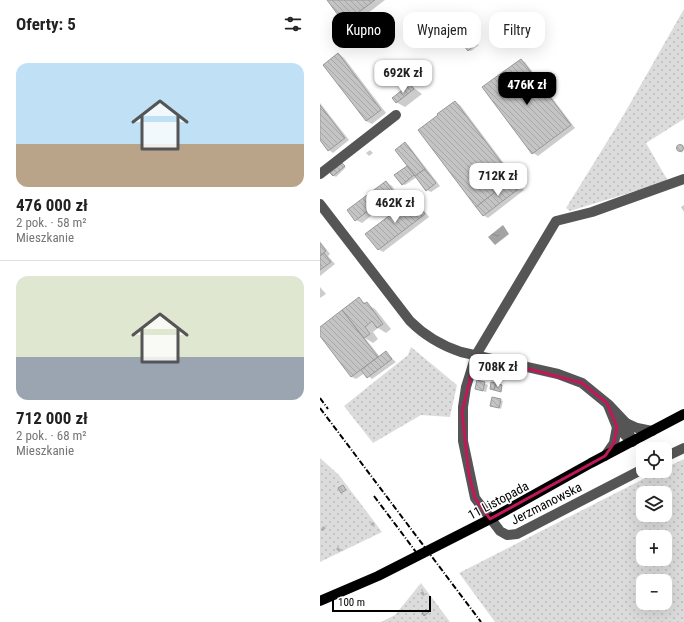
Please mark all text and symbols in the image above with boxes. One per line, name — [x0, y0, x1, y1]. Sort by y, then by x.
chip: Kupno — [332, 12, 395, 48]
chip: Wynajem — [403, 12, 481, 48]
chip: Filtry — [489, 12, 545, 48]
icon: filters — [282, 13, 304, 35]
text: Oferty: 5 — [16, 14, 76, 34]
pin: 692K zł — [366, 60, 440, 94]
text: 692K zł — [383, 65, 423, 80]
pin: 476K zł — [490, 72, 564, 106]
text: 476K zł — [507, 77, 547, 92]
icon: home — [124, 89, 196, 161]
pin: 712K zł — [461, 163, 535, 197]
text: 712K zł — [478, 168, 518, 183]
pin: 462K zł — [358, 190, 432, 224]
text: 476 000 zł — [16, 195, 88, 215]
text: 462K zł — [375, 195, 415, 210]
text: 2 pok. · 58 m² — [16, 215, 87, 230]
text: Mieszkanie — [16, 230, 74, 245]
icon: home — [124, 302, 196, 374]
pin: 708K zł — [461, 354, 535, 388]
text: 708K zł — [478, 359, 518, 374]
text: 712 000 zł — [16, 408, 88, 428]
text: 2 pok. · 68 m² — [16, 428, 87, 443]
map controls — [636, 442, 672, 610]
button: locate — [636, 442, 672, 478]
text: Mieszkanie — [16, 443, 74, 458]
street label: 11 Listopada — [465, 478, 531, 523]
street label: Jerzmanowska — [508, 479, 584, 528]
button: layers — [636, 486, 672, 522]
button: + — [636, 530, 672, 566]
button: − — [636, 574, 672, 610]
scale bar — [332, 594, 431, 613]
text: 100 m — [338, 596, 365, 609]

